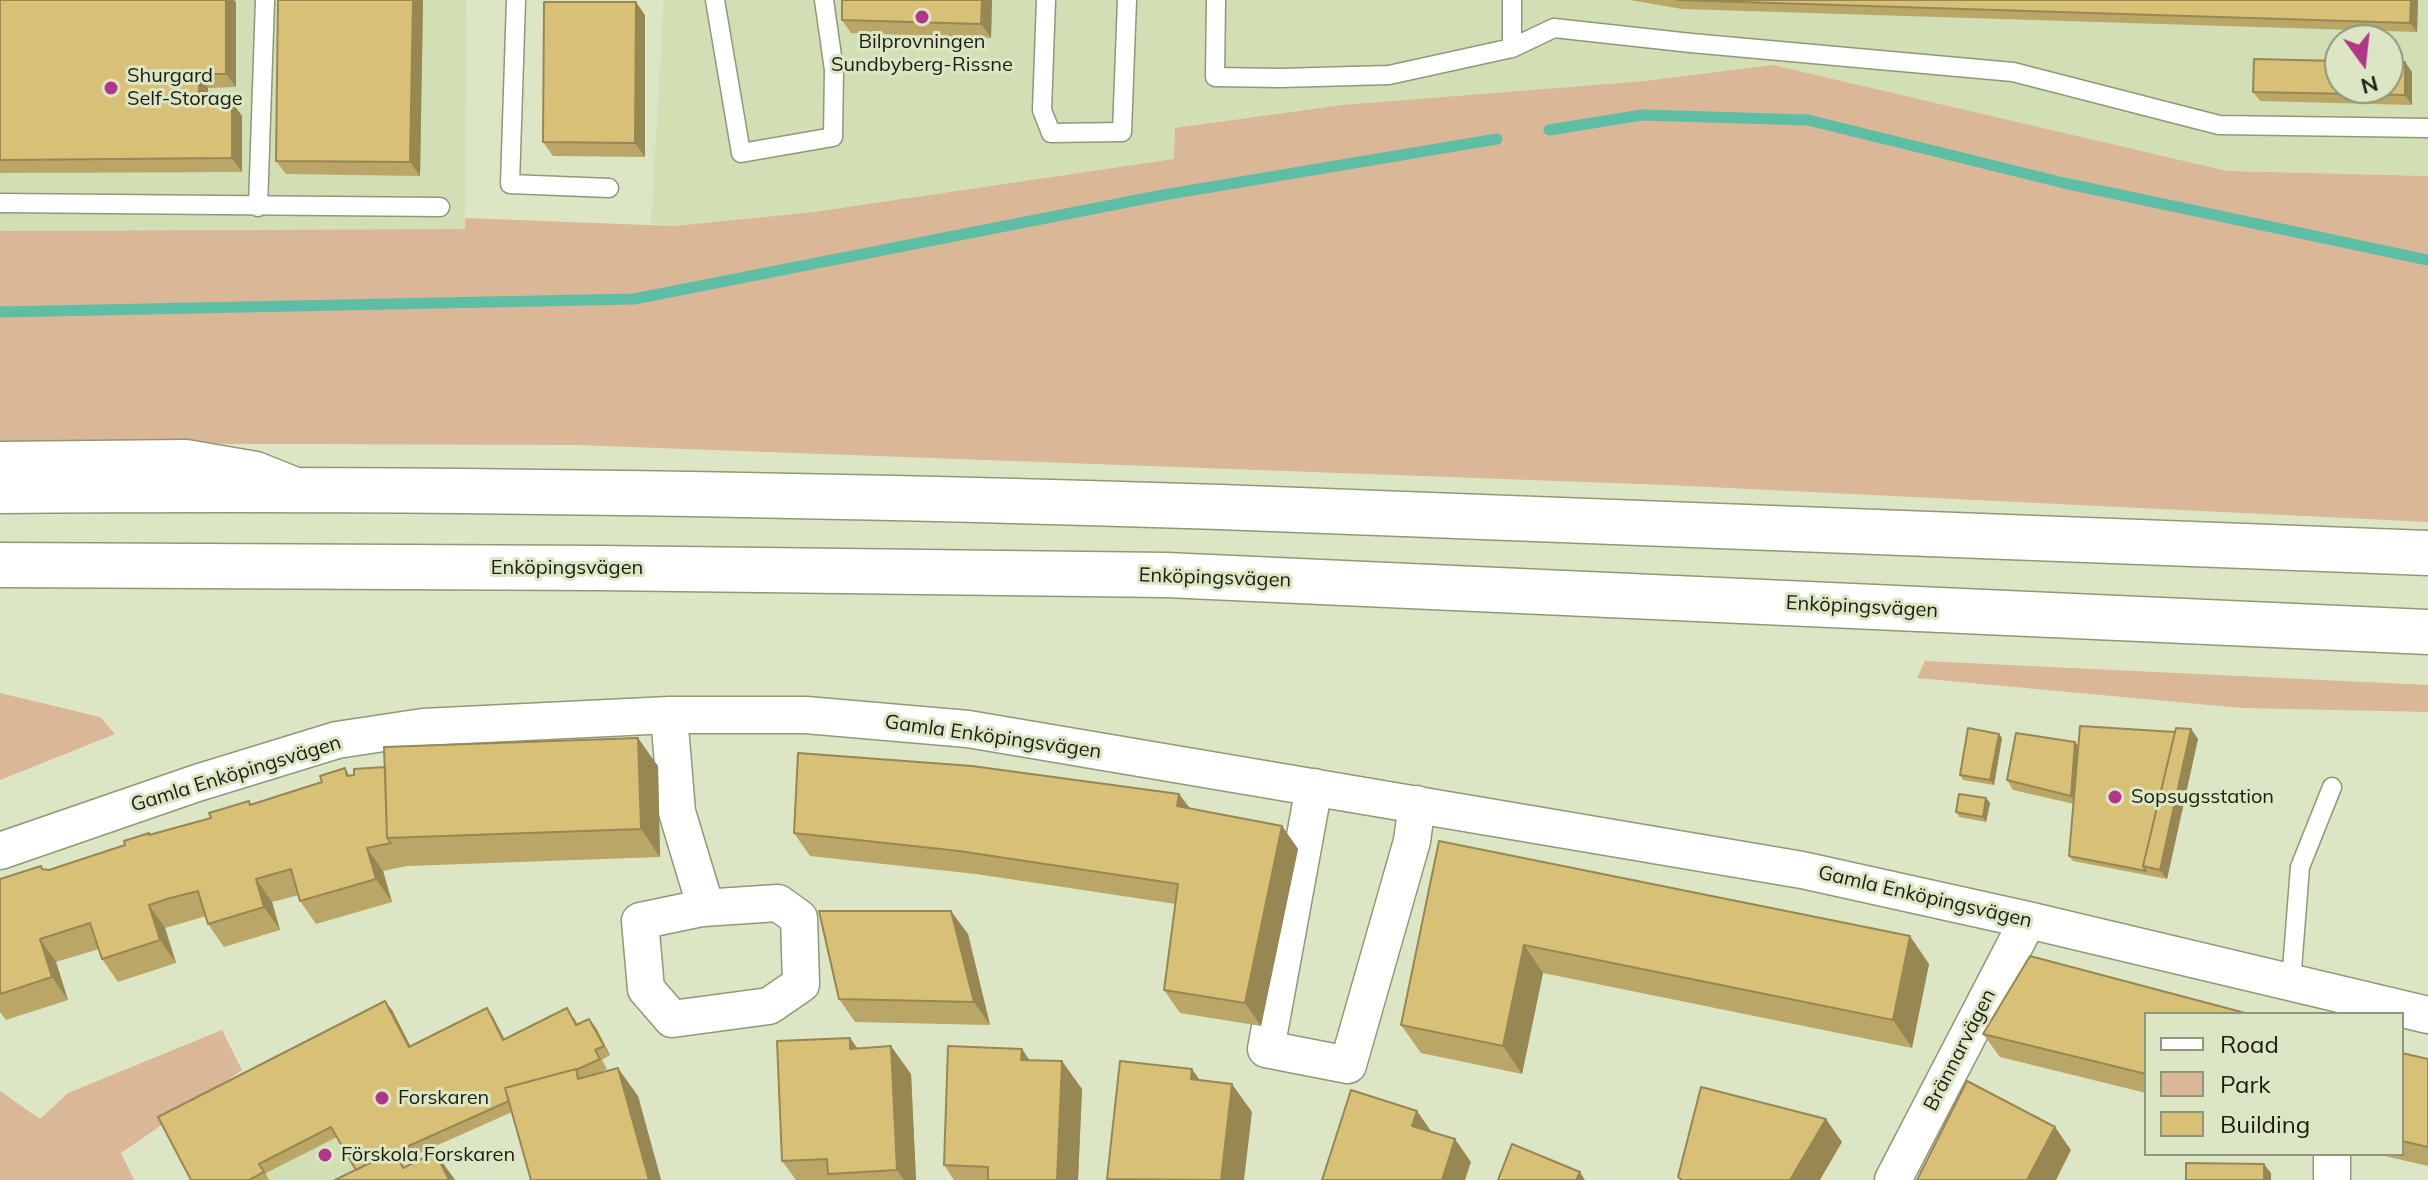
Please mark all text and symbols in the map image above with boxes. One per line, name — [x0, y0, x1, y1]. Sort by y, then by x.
marker: Bilprovningen Sundbyberg-Rissne — [913, 8, 931, 26]
north arrow — [2324, 24, 2404, 104]
place label: Bilprovningen Sundbyberg-Rissne — [831, 30, 1013, 77]
place label: Shurgard Self-Storage — [127, 64, 243, 111]
text: N — [2358, 70, 2381, 101]
marker: Shurgard Self-Storage — [102, 79, 120, 97]
street label: Enköpingsvägen — [491, 556, 643, 580]
street label: Enköpingsvägen — [1138, 563, 1292, 593]
street label: Enköpingsvägen — [1785, 591, 1939, 623]
street label: Gamla Enköpingsvägen — [883, 710, 1103, 764]
street label: Gamla Enköpingsvägen — [128, 731, 344, 817]
place label: Sopsugsstation — [2131, 785, 2274, 809]
marker: Sopsugsstation — [2106, 788, 2124, 806]
street label: Gamla Enköpingsvägen — [1816, 861, 2034, 933]
street label: Brännarvägen — [1919, 985, 2001, 1115]
legend — [2144, 1012, 2404, 1156]
text: Road — [2220, 1029, 2279, 1059]
text: Park — [2220, 1069, 2271, 1099]
place label: Forskaren — [398, 1086, 489, 1110]
marker: Forskaren — [373, 1089, 391, 1107]
text: Building — [2220, 1109, 2310, 1139]
place label: Förskola Forskaren — [341, 1143, 515, 1167]
marker: Förskola Forskaren — [316, 1146, 334, 1164]

